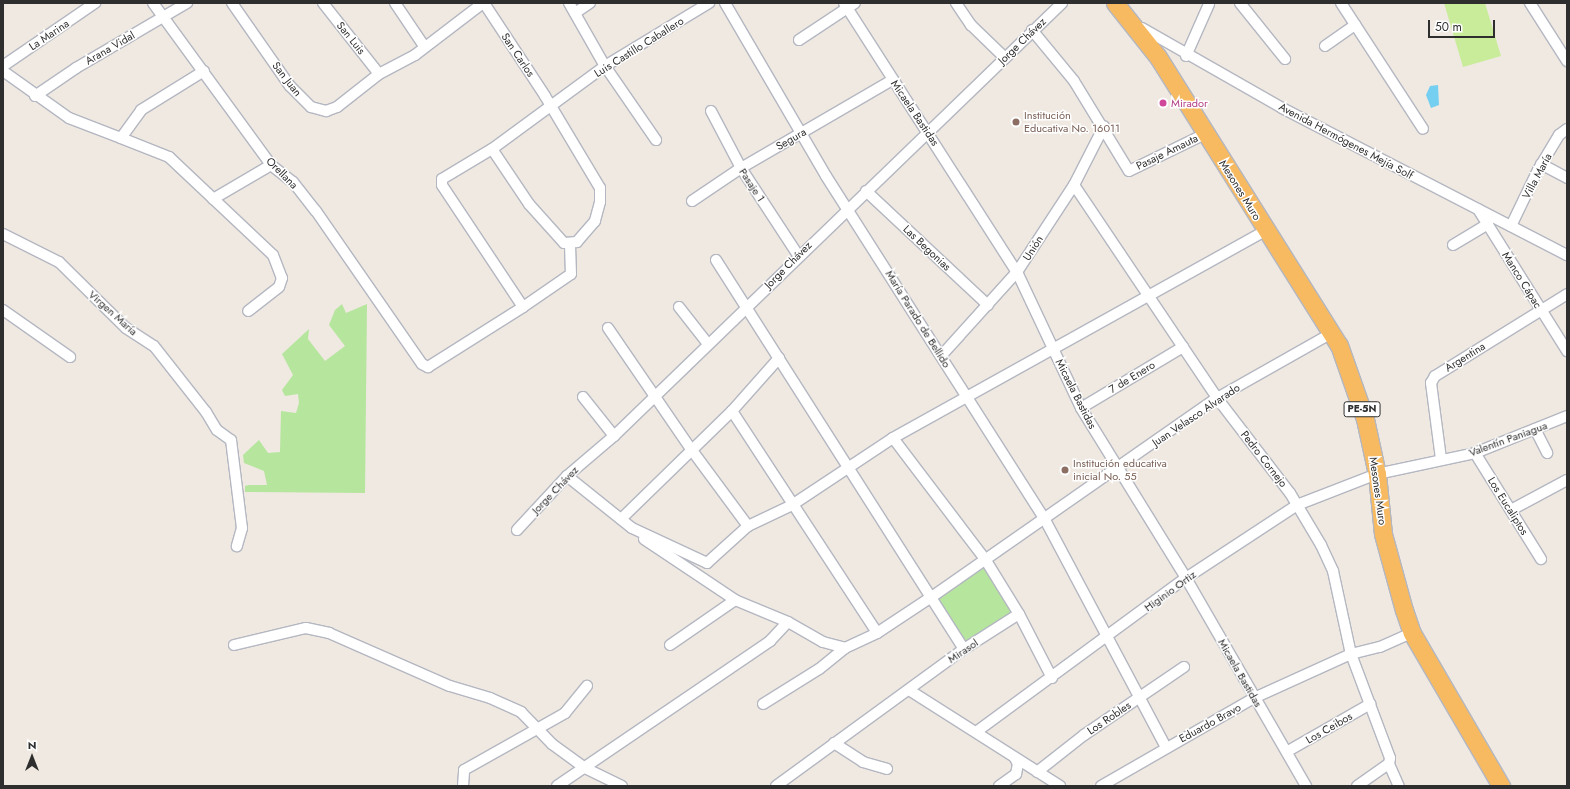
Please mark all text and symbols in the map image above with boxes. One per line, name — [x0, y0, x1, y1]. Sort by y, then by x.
scale bar — [1430, 12, 1497, 38]
street label: Luis Castillo Caballero — [592, 14, 686, 80]
street label: Jorge Chávez — [995, 15, 1049, 67]
street label: La Marina — [26, 17, 72, 53]
text: 50 m — [1435, 18, 1462, 36]
street label: San Luis — [334, 19, 368, 57]
street label: Arana Vidal — [83, 29, 137, 67]
street label: San Carlos — [499, 31, 537, 79]
street label: San Juan — [270, 59, 304, 99]
street label: Micaela Bastidas — [888, 78, 942, 148]
place label: Mirador — [1171, 96, 1208, 110]
marker: Mirador — [1158, 98, 1168, 108]
street label: Avenida Hermógenes Mejía Solf — [1277, 100, 1415, 182]
place label: Institución Educativa No. 16011 — [1024, 109, 1120, 135]
marker: Institución Educativa No. 16011 — [1011, 117, 1021, 127]
street label: Segura — [773, 125, 809, 153]
street label: Pasaje Amauta — [1134, 131, 1200, 173]
street label: Villa María — [1519, 151, 1555, 201]
street label: Orellana — [263, 154, 301, 192]
street label: Mesones Muro — [1216, 157, 1264, 223]
street label: Pasaje 1 — [736, 166, 768, 204]
street label: Las Begonias — [900, 223, 954, 273]
street label: Unión — [1020, 233, 1046, 263]
street label: Jorge Chávez — [762, 239, 814, 291]
street label: Manco Cápac — [1499, 249, 1545, 311]
street label: María Parado de Bellido — [883, 268, 953, 370]
street label: Virgen María — [86, 288, 140, 338]
street label: Argentina — [1442, 339, 1488, 375]
street label: Micaela Bastidas — [1053, 357, 1099, 431]
street label: 7 de Enero — [1107, 358, 1157, 396]
street label: Juan Velasco Alvarado — [1150, 381, 1242, 449]
road number: PE-5N — [1343, 401, 1381, 417]
street label: Valentín Paniagua — [1467, 419, 1549, 459]
street label: Pedro Cornejo — [1238, 428, 1290, 490]
street label: Mesones Muro — [1367, 456, 1389, 526]
place label: Institución educativa inicial No. 55 — [1073, 457, 1167, 483]
street label: Jorge Chávez — [529, 463, 581, 517]
marker: Institución educativa inicial No. 55 — [1060, 465, 1070, 475]
street label: Los Eucaliptos — [1485, 475, 1531, 537]
street label: Higinio Ortiz — [1142, 568, 1198, 614]
street label: Mirasol — [945, 636, 981, 666]
street label: Micaela Bastidas — [1215, 637, 1265, 709]
street label: Los Robles — [1085, 699, 1133, 737]
street label: Eduardo Bravo — [1177, 701, 1243, 745]
street label: Los Ceibos — [1303, 709, 1355, 747]
north arrow — [12, 737, 52, 777]
text: N — [28, 737, 36, 753]

